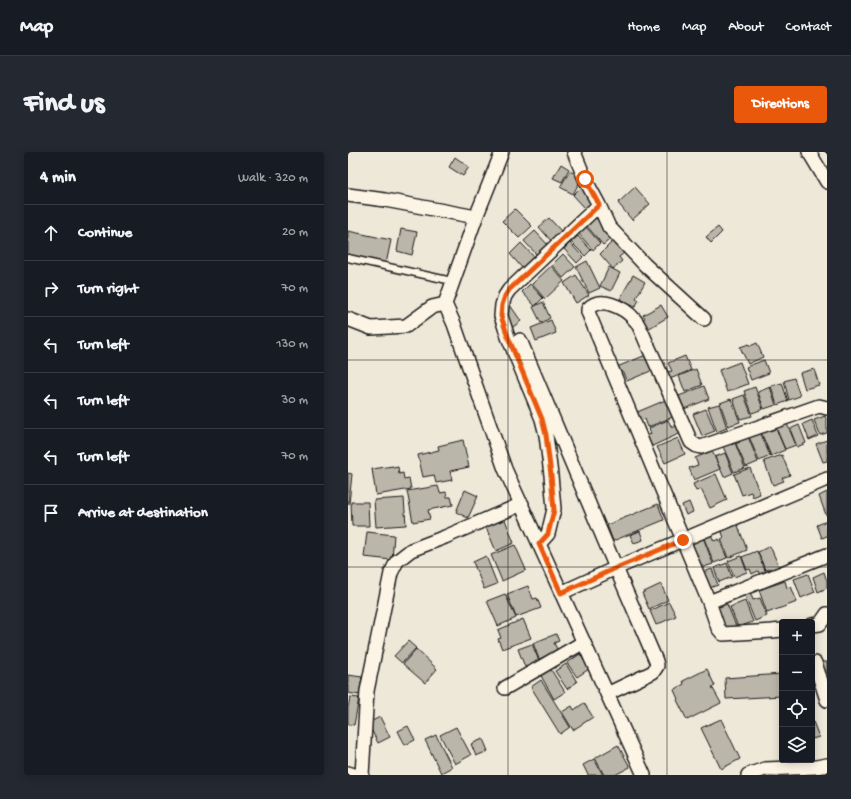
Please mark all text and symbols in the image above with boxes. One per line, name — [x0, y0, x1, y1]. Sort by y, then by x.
text: Map — [20, 16, 53, 39]
text: Home — [628, 19, 660, 36]
text: Map — [682, 19, 706, 36]
text: About — [728, 19, 764, 36]
text: Contact — [786, 19, 831, 36]
button: Directions — [734, 86, 827, 123]
text: Find us — [24, 88, 104, 121]
text: 4 min — [40, 168, 76, 188]
route start — [576, 170, 594, 188]
text: Walk · 320 m — [238, 171, 308, 186]
icon: ahead — [40, 222, 62, 244]
text: Continue — [78, 224, 132, 242]
text: 20 m — [282, 225, 308, 240]
icon: right — [40, 278, 62, 300]
text: Turn right — [78, 280, 138, 298]
text: 70 m — [282, 281, 308, 296]
icon: left — [40, 334, 62, 356]
text: Turn left — [78, 336, 129, 354]
text: 130 m — [276, 337, 308, 352]
icon: left — [40, 390, 62, 412]
text: Turn left — [78, 392, 129, 410]
text: 30 m — [282, 393, 308, 408]
icon: left — [40, 446, 62, 468]
text: Turn left — [78, 448, 129, 466]
text: 70 m — [282, 449, 308, 464]
icon: arrive — [40, 502, 62, 524]
text: Arrive at destination — [78, 504, 208, 522]
route end — [674, 531, 692, 549]
map controls — [779, 619, 815, 763]
button: + — [779, 619, 815, 655]
button: − — [779, 655, 815, 691]
button: locate — [779, 691, 815, 727]
button: layers — [779, 727, 815, 763]

